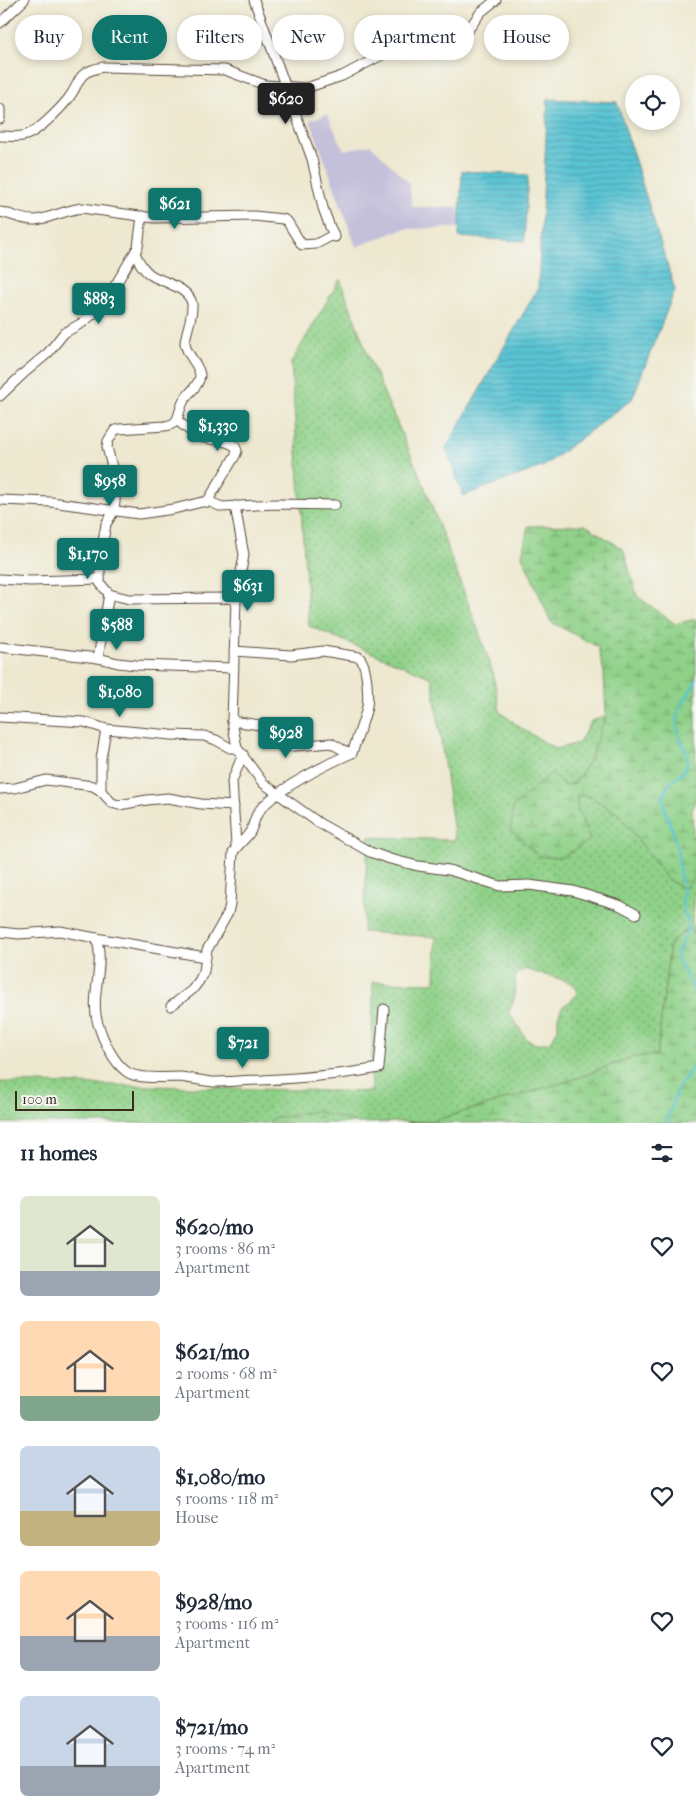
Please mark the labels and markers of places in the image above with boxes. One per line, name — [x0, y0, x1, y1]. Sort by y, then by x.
pin: $620 — [256, 82, 316, 125]
pin: $621 — [145, 188, 205, 230]
pin: $883 — [69, 282, 129, 325]
pin: $1,330 — [177, 410, 259, 452]
pin: $958 — [80, 464, 140, 507]
pin: $1,170 — [47, 538, 129, 580]
pin: $631 — [218, 570, 278, 612]
pin: $588 — [87, 608, 147, 651]
pin: $1,080 — [79, 676, 161, 718]
pin: $928 — [256, 716, 316, 759]
pin: $721 — [213, 1026, 273, 1069]

